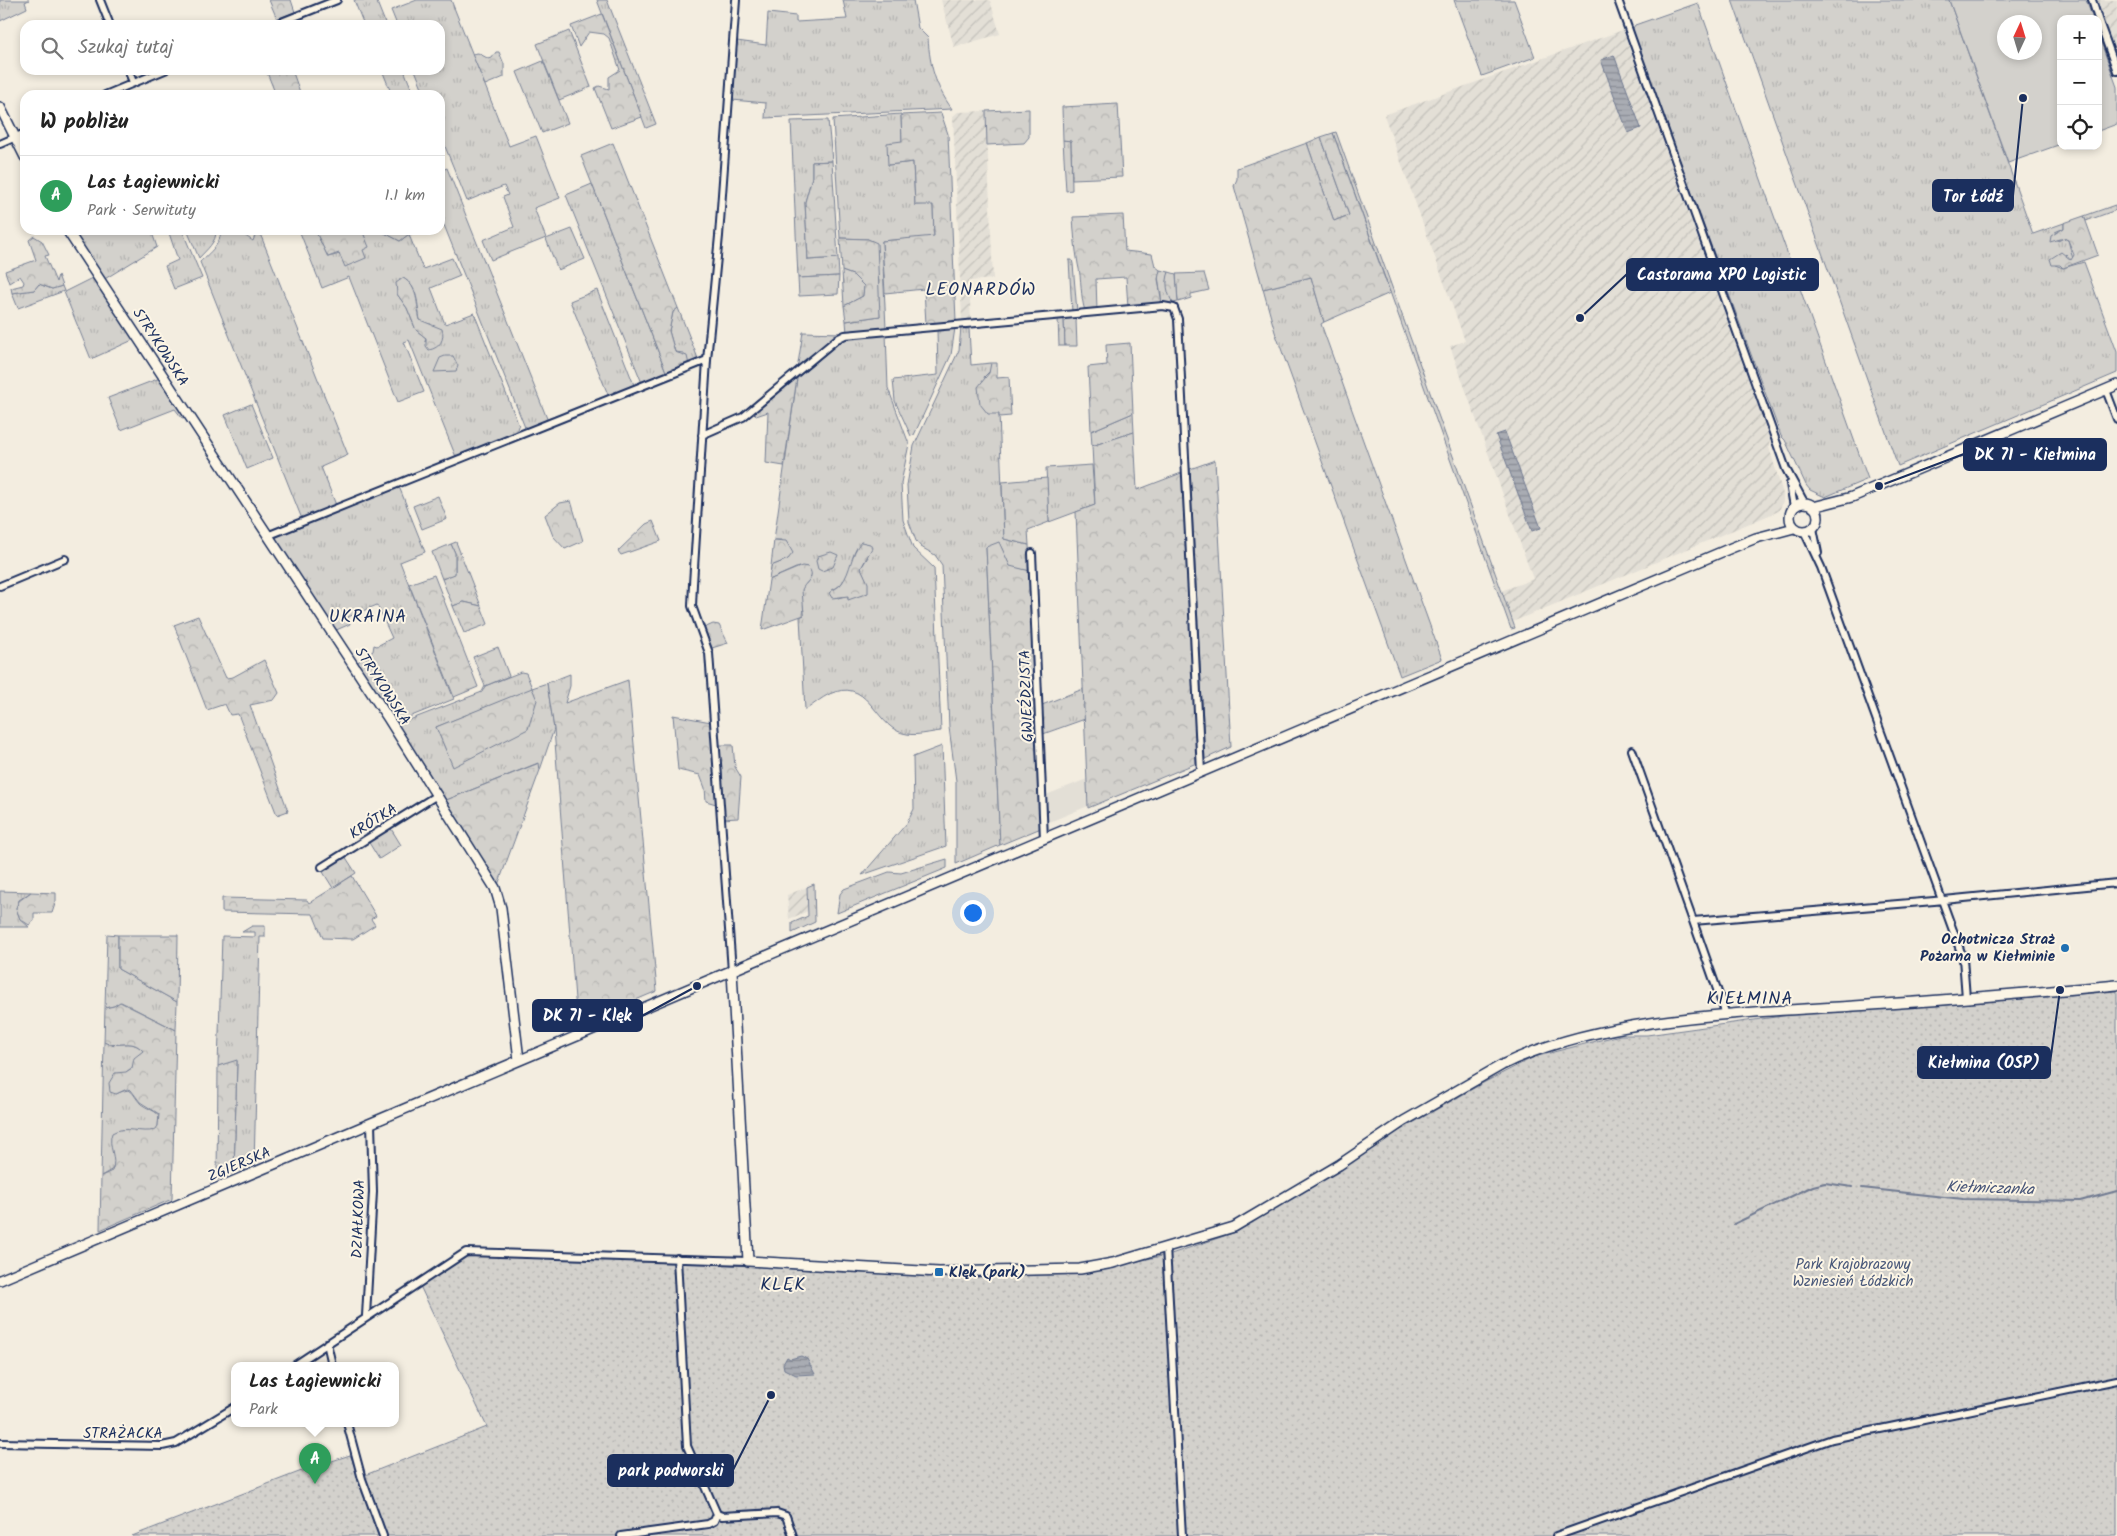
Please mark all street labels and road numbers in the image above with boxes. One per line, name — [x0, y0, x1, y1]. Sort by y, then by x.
street label: STRYKOWSKA — [126, 304, 194, 391]
street label: STRYKOWSKA — [348, 643, 416, 730]
street label: GWIEŹDZISTA — [1013, 649, 1041, 743]
street label: KRÓTKA — [345, 798, 402, 846]
street label: ZGIERSKA — [204, 1141, 275, 1189]
street label: DZIAŁKOWA — [346, 1179, 372, 1259]
street label: STRAŻACKA — [83, 1422, 163, 1446]

